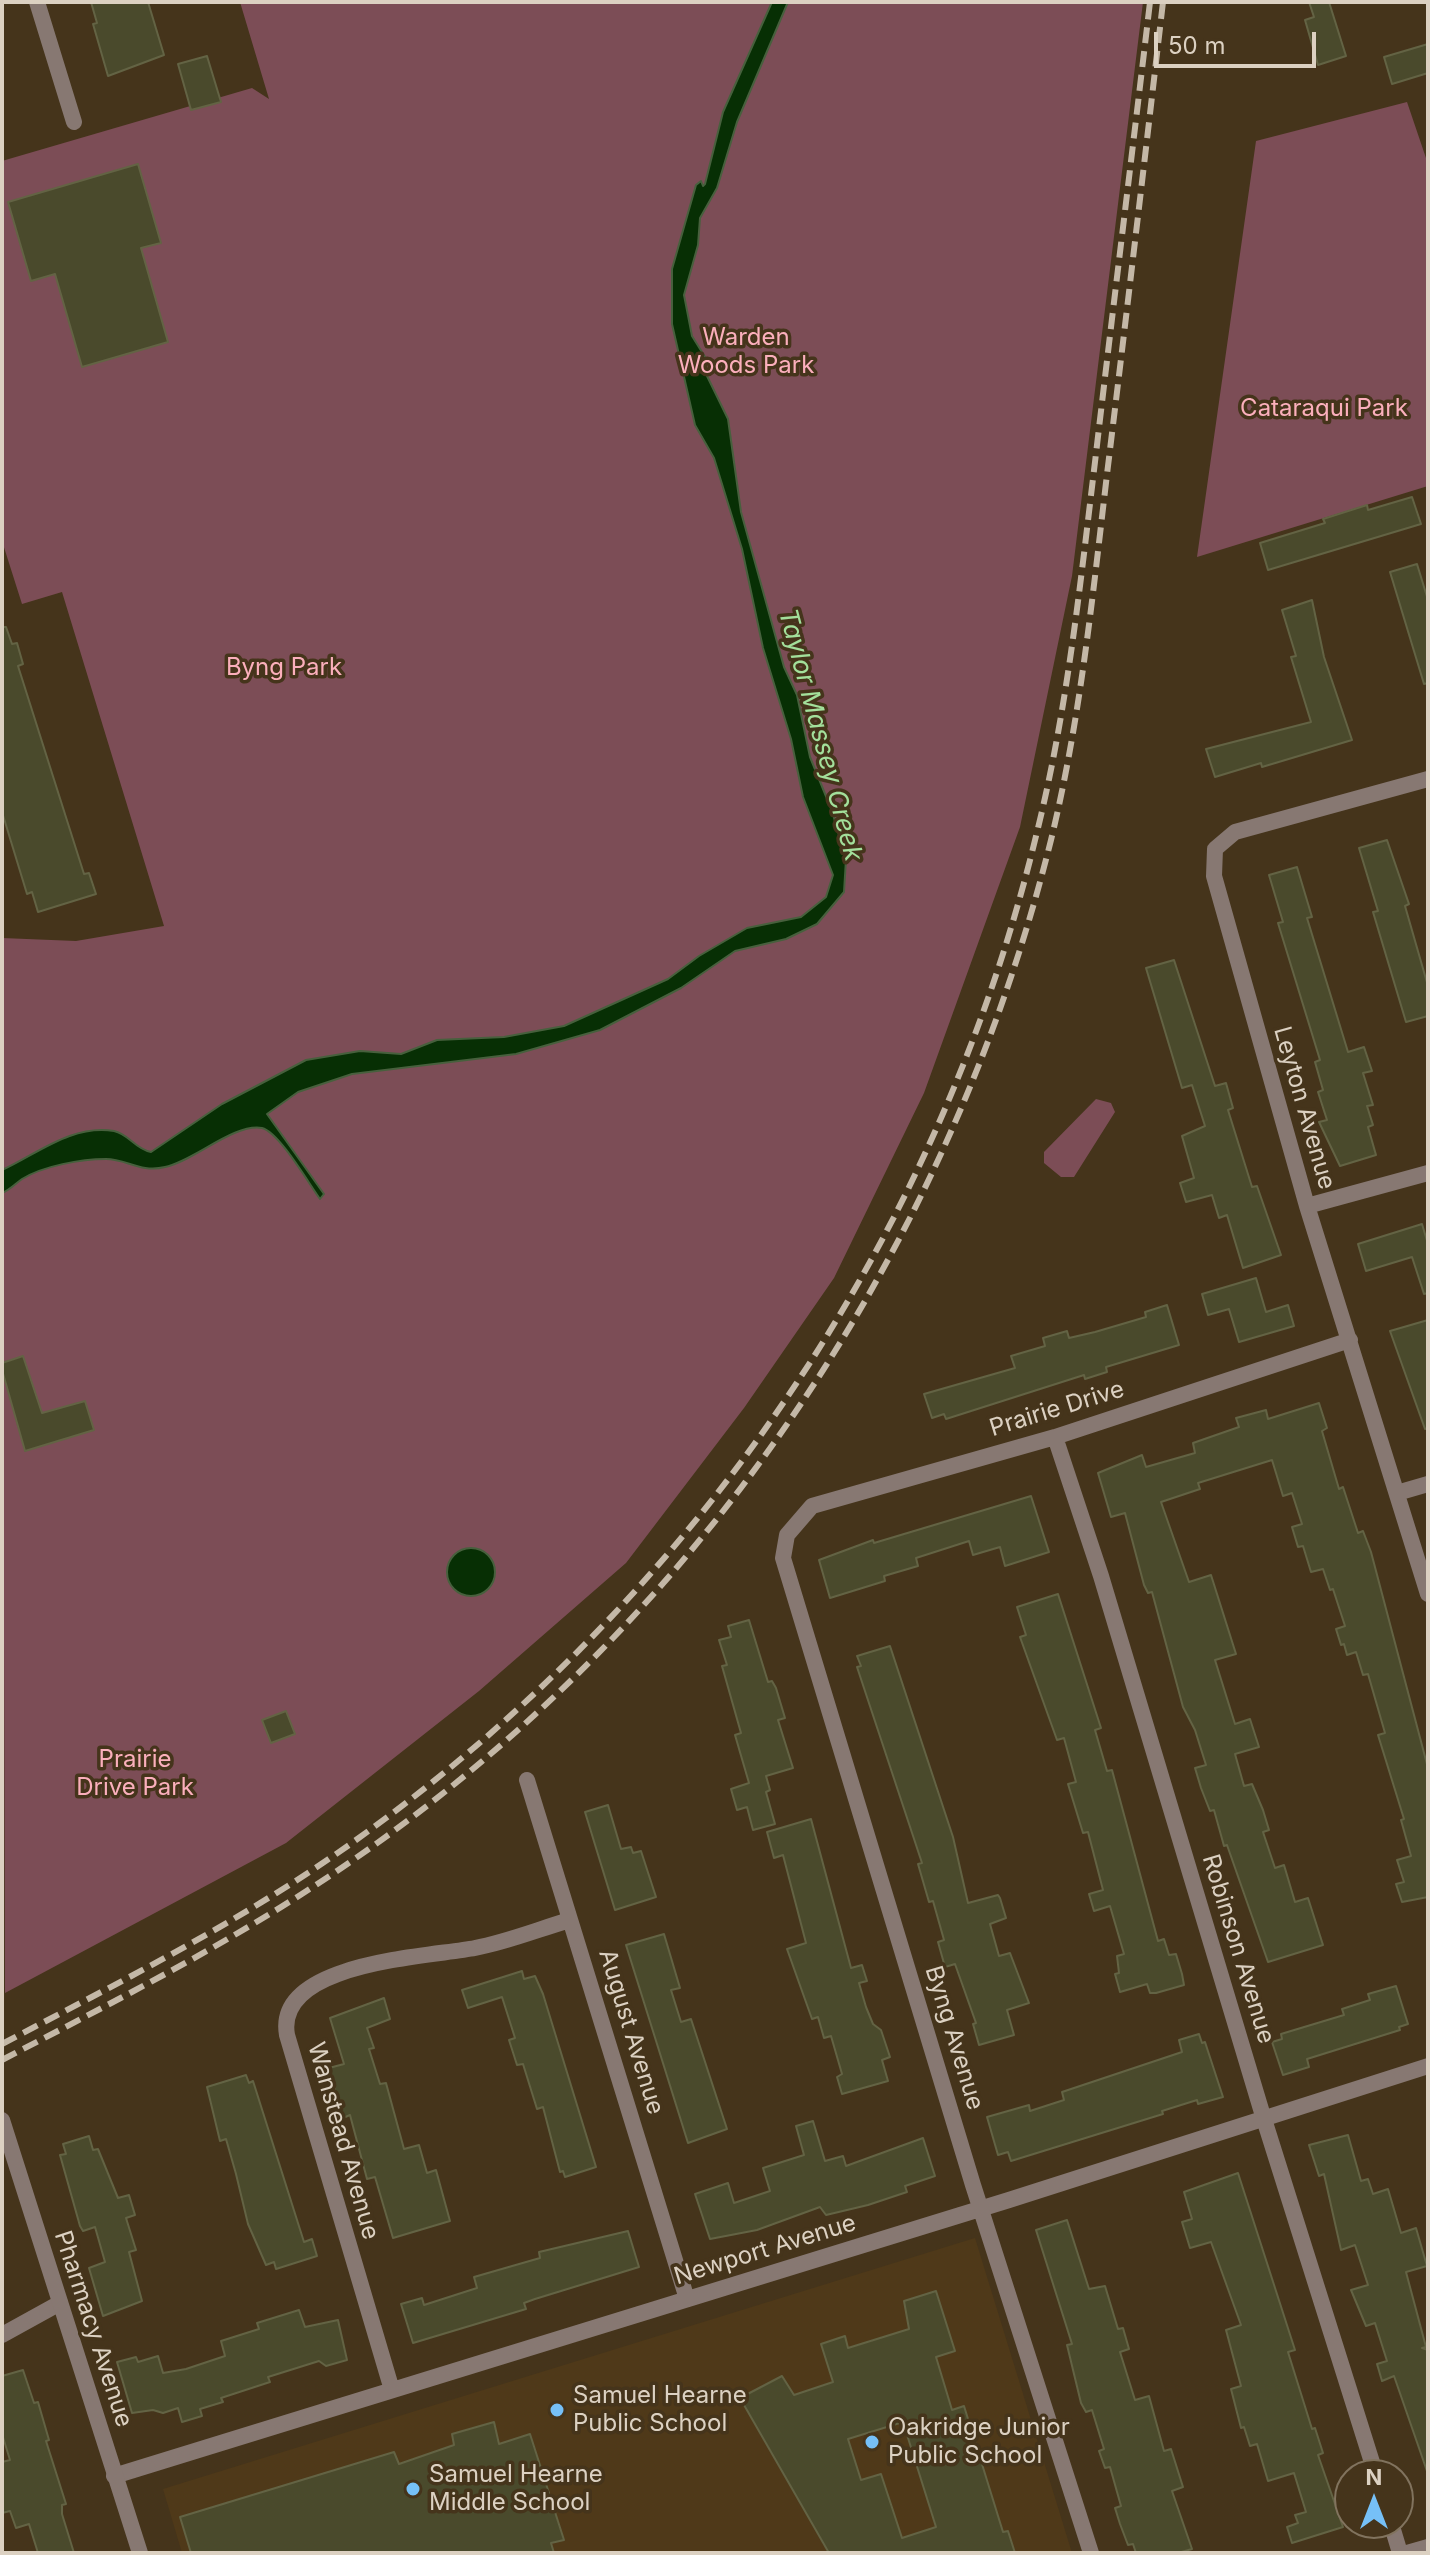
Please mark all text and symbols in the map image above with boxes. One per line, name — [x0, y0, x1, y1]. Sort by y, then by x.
scale bar — [1158, 16, 1320, 66]
text: 50 m — [1168, 31, 1226, 60]
park label: Warden Woods Park — [678, 324, 814, 380]
park label: Cataraqui Park — [1240, 395, 1408, 423]
water label: Taylor Massey Creek — [771, 605, 869, 865]
park label: Byng Park — [226, 654, 342, 682]
street label: Leyton Avenue — [1267, 1023, 1341, 1193]
street label: Prairie Drive — [986, 1375, 1128, 1443]
park label: Prairie Drive Park — [76, 1746, 194, 1802]
street label: Robinson Avenue — [1196, 1851, 1280, 2047]
street label: August Avenue — [592, 1946, 670, 2118]
street label: Byng Avenue — [918, 1962, 990, 2114]
street label: Wanstead Avenue — [301, 2039, 385, 2243]
street label: Newport Avenue — [671, 2209, 859, 2291]
street label: Pharmacy Avenue — [48, 2227, 138, 2431]
place label: Samuel Hearne Public School — [573, 2382, 747, 2438]
marker: Samuel Hearne Public School — [548, 2401, 566, 2419]
place label: Oakridge Junior Public School — [888, 2414, 1070, 2470]
marker: Oakridge Junior Public School — [863, 2433, 881, 2451]
north arrow — [1334, 2459, 1414, 2539]
place label: Samuel Hearne Middle School — [429, 2461, 603, 2517]
text: N — [1366, 2464, 1382, 2490]
marker: Samuel Hearne Middle School — [404, 2480, 422, 2498]

